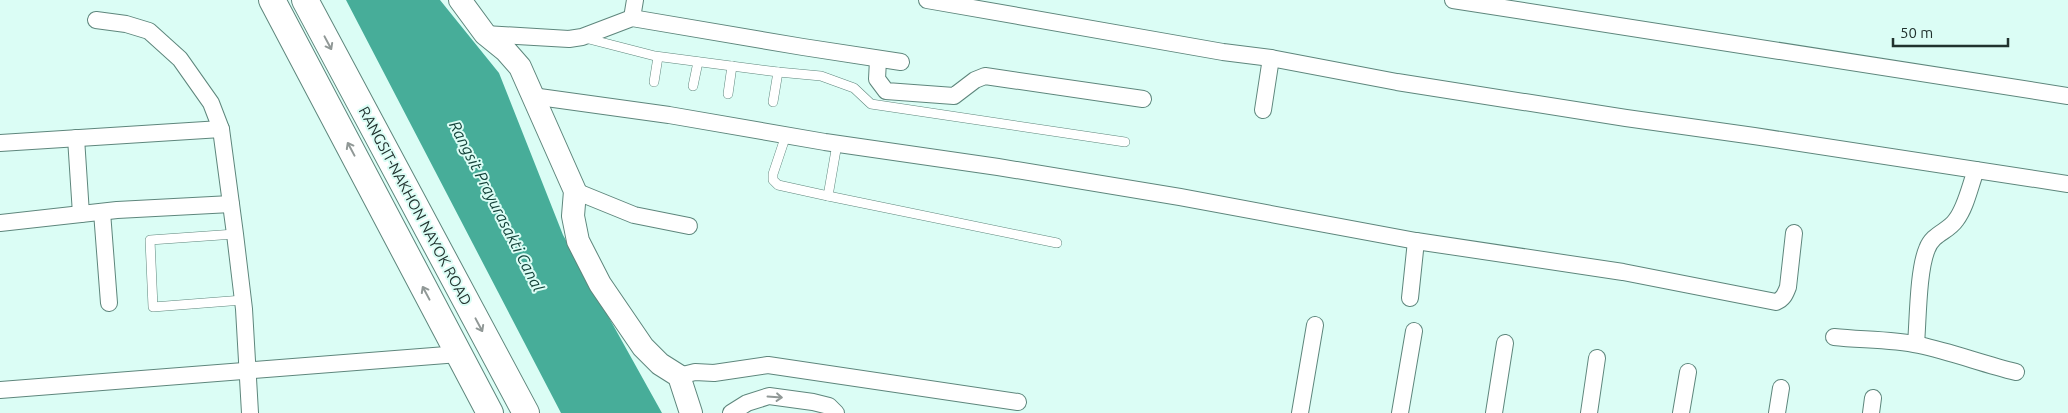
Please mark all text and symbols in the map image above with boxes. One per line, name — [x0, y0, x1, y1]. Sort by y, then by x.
scale bar — [1893, 15, 2008, 47]
text: 50 m — [1900, 24, 1933, 41]
one-way arrow — [324, 35, 333, 50]
street label: RANGSIT-NAKHON NAYOK ROAD — [356, 103, 475, 308]
water label: Rangsit Prayurasakti Canal — [446, 118, 548, 295]
one-way arrow — [345, 142, 355, 157]
one-way arrow — [421, 286, 431, 300]
one-way arrow — [475, 317, 484, 332]
one-way arrow — [767, 393, 783, 402]

